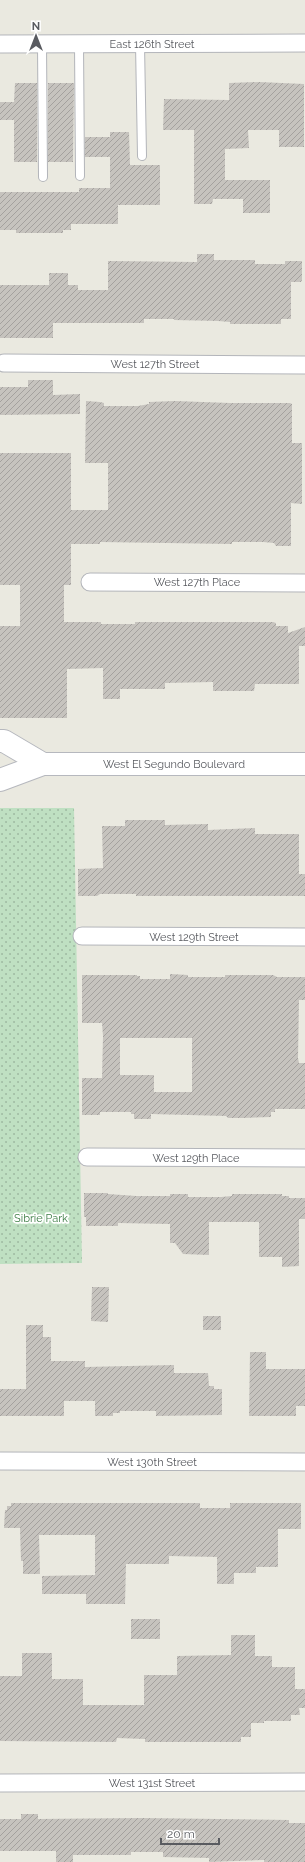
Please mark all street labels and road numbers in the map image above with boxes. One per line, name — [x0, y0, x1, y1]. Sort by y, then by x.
street label: East 126th Street — [110, 38, 195, 51]
street label: West 127th Street — [111, 358, 200, 371]
street label: West 127th Place — [154, 576, 241, 589]
street label: West El Segundo Boulevard — [103, 758, 245, 771]
street label: West 129th Street — [149, 931, 239, 944]
street label: West 129th Place — [152, 1152, 240, 1165]
street label: West 130th Street — [107, 1456, 197, 1469]
street label: West 131st Street — [109, 1777, 196, 1790]

